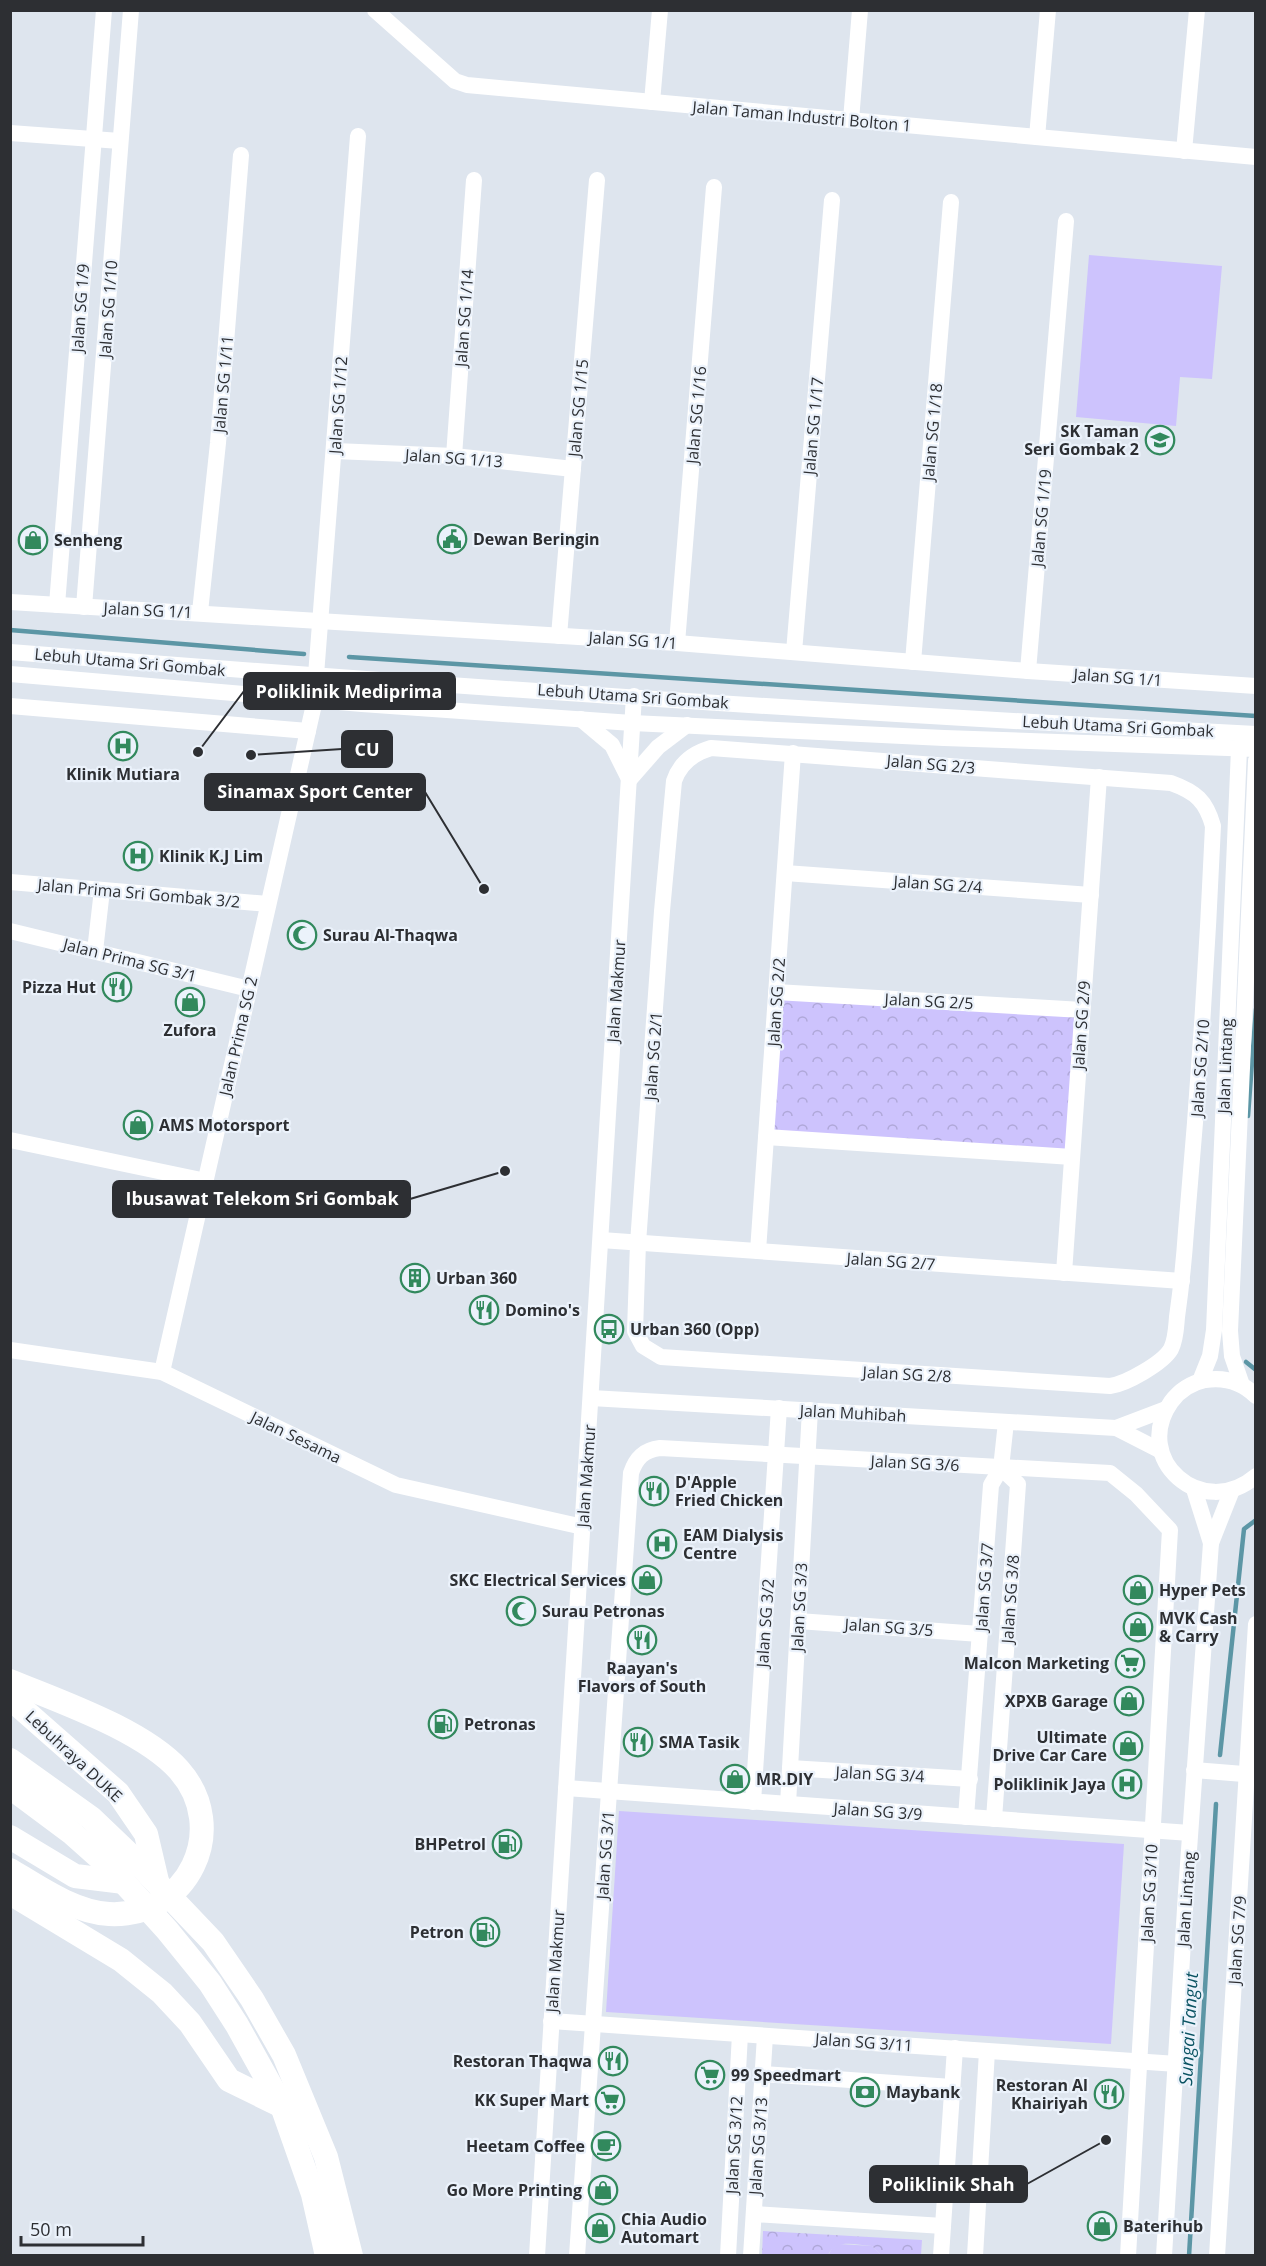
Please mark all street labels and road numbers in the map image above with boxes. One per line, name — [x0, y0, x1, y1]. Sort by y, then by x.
street label: Jalan Taman Industri Bolton 1 — [690, 95, 912, 137]
street label: Jalan SG 1/10 — [93, 259, 122, 361]
street label: Jalan SG 1/9 — [66, 263, 94, 355]
street label: Jalan SG 1/14 — [449, 268, 478, 370]
street label: Jalan SG 1/11 — [208, 334, 238, 436]
street label: Jalan SG 1/12 — [323, 355, 352, 457]
street label: Jalan SG 1/15 — [563, 358, 593, 460]
street label: Jalan SG 1/16 — [681, 365, 711, 467]
street label: Jalan SG 1/17 — [798, 376, 828, 478]
street label: Jalan SG 1/18 — [917, 382, 947, 484]
street label: Jalan SG 1/13 — [402, 443, 504, 472]
street label: Jalan SG 1/19 — [1026, 468, 1056, 570]
street label: Jalan SG 1/1 — [101, 597, 193, 623]
street label: Jalan SG 1/1 — [586, 626, 678, 654]
street label: Lebuh Utama Sri Gombak — [34, 643, 227, 681]
street label: Jalan SG 1/1 — [1071, 663, 1163, 691]
street label: Lebuh Utama Sri Gombak — [537, 678, 730, 714]
street label: Lebuh Utama Sri Gombak — [1022, 710, 1215, 742]
street label: Jalan SG 2/3 — [884, 749, 976, 779]
street label: Jalan SG 2/4 — [891, 870, 983, 898]
street label: Jalan Prima Sri Gombak 3/2 — [35, 873, 241, 913]
street label: Jalan Prima SG 3/1 — [59, 932, 199, 987]
street label: Jalan Makmur — [601, 938, 631, 1045]
street label: Jalan SG 2/2 — [762, 957, 790, 1049]
street label: Jalan Prima SG 2 — [213, 974, 262, 1100]
street label: Jalan SG 2/9 — [1067, 980, 1095, 1072]
street label: Jalan SG 2/5 — [882, 988, 974, 1014]
street label: Jalan SG 2/1 — [639, 1011, 667, 1103]
street label: Jalan SG 2/10 — [1185, 1018, 1214, 1120]
street label: Jalan Lintang — [1212, 1018, 1238, 1116]
street label: Jalan SG 2/7 — [844, 1247, 936, 1275]
street label: Jalan SG 2/8 — [860, 1361, 952, 1387]
street label: Jalan Muhibah — [797, 1399, 907, 1427]
street label: Jalan Sesama — [245, 1405, 345, 1468]
street label: Jalan Makmur — [571, 1423, 601, 1530]
street label: Jalan SG 3/6 — [868, 1450, 960, 1476]
street label: Jalan SG 3/7 — [970, 1542, 998, 1634]
street label: Jalan SG 3/8 — [996, 1554, 1024, 1646]
street label: Jalan SG 3/3 — [786, 1562, 812, 1654]
street label: Jalan SG 3/2 — [751, 1578, 779, 1670]
street label: Jalan SG 3/5 — [842, 1613, 934, 1641]
street label: Lebuhraya DUKE — [21, 1705, 127, 1807]
street label: Jalan SG 3/4 — [833, 1761, 925, 1787]
street label: Jalan SG 3/9 — [831, 1797, 923, 1825]
street label: Jalan SG 3/1 — [591, 1810, 619, 1902]
street label: Jalan SG 3/10 — [1135, 1844, 1163, 1944]
street label: Jalan Lintang — [1172, 1850, 1200, 1949]
street label: Jalan SG 7/9 — [1223, 1895, 1251, 1987]
street label: Jalan Makmur — [540, 1908, 570, 2015]
street label: Jalan SG 3/11 — [812, 2027, 914, 2056]
street label: Jalan SG 3/12 — [720, 2096, 748, 2196]
street label: Jalan SG 3/13 — [743, 2096, 772, 2198]

